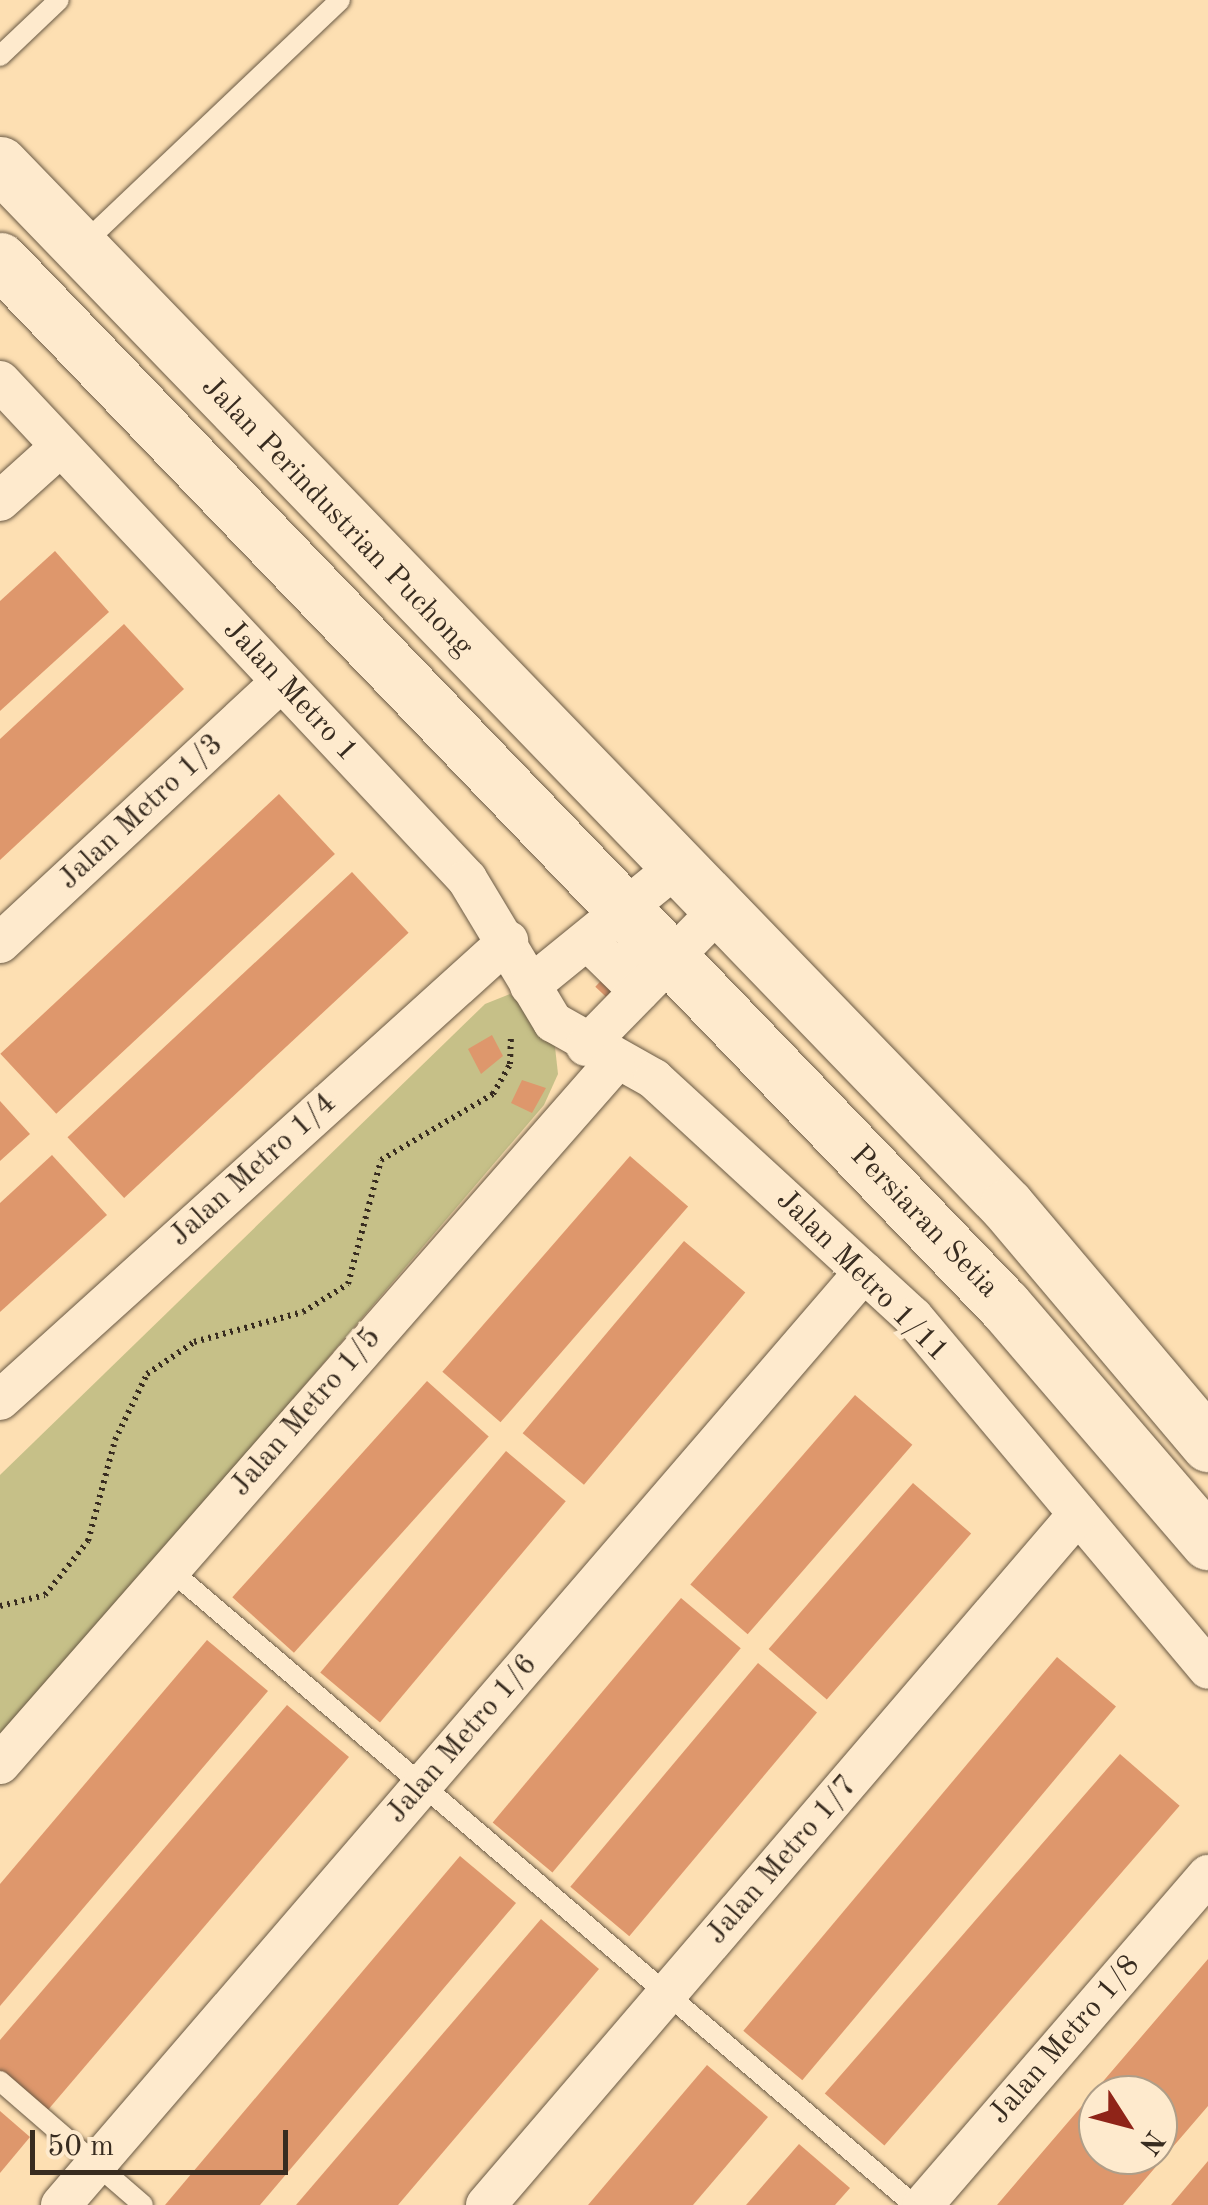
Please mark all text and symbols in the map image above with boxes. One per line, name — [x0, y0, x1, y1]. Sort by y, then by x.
street label: Jalan Perindustrian Puchong — [193, 369, 481, 665]
street label: Jalan Metro 1 — [215, 613, 365, 769]
street label: Jalan Metro 1/3 — [51, 727, 231, 897]
street label: Jalan Metro 1/4 — [162, 1086, 344, 1254]
street label: Persiaran Setia — [842, 1138, 1006, 1306]
street label: Jalan Metro 1/11 — [768, 1182, 956, 1370]
street label: Jalan Metro 1/5 — [223, 1320, 389, 1504]
street label: Jalan Metro 1/6 — [379, 1647, 545, 1831]
street label: Jalan Metro 1/7 — [699, 1768, 865, 1952]
street label: Jalan Metro 1/8 — [982, 1948, 1148, 2132]
north arrow — [1078, 2075, 1178, 2175]
scale bar — [35, 2110, 292, 2172]
text: N — [1133, 2125, 1168, 2158]
text: 50 m — [47, 2132, 114, 2162]

